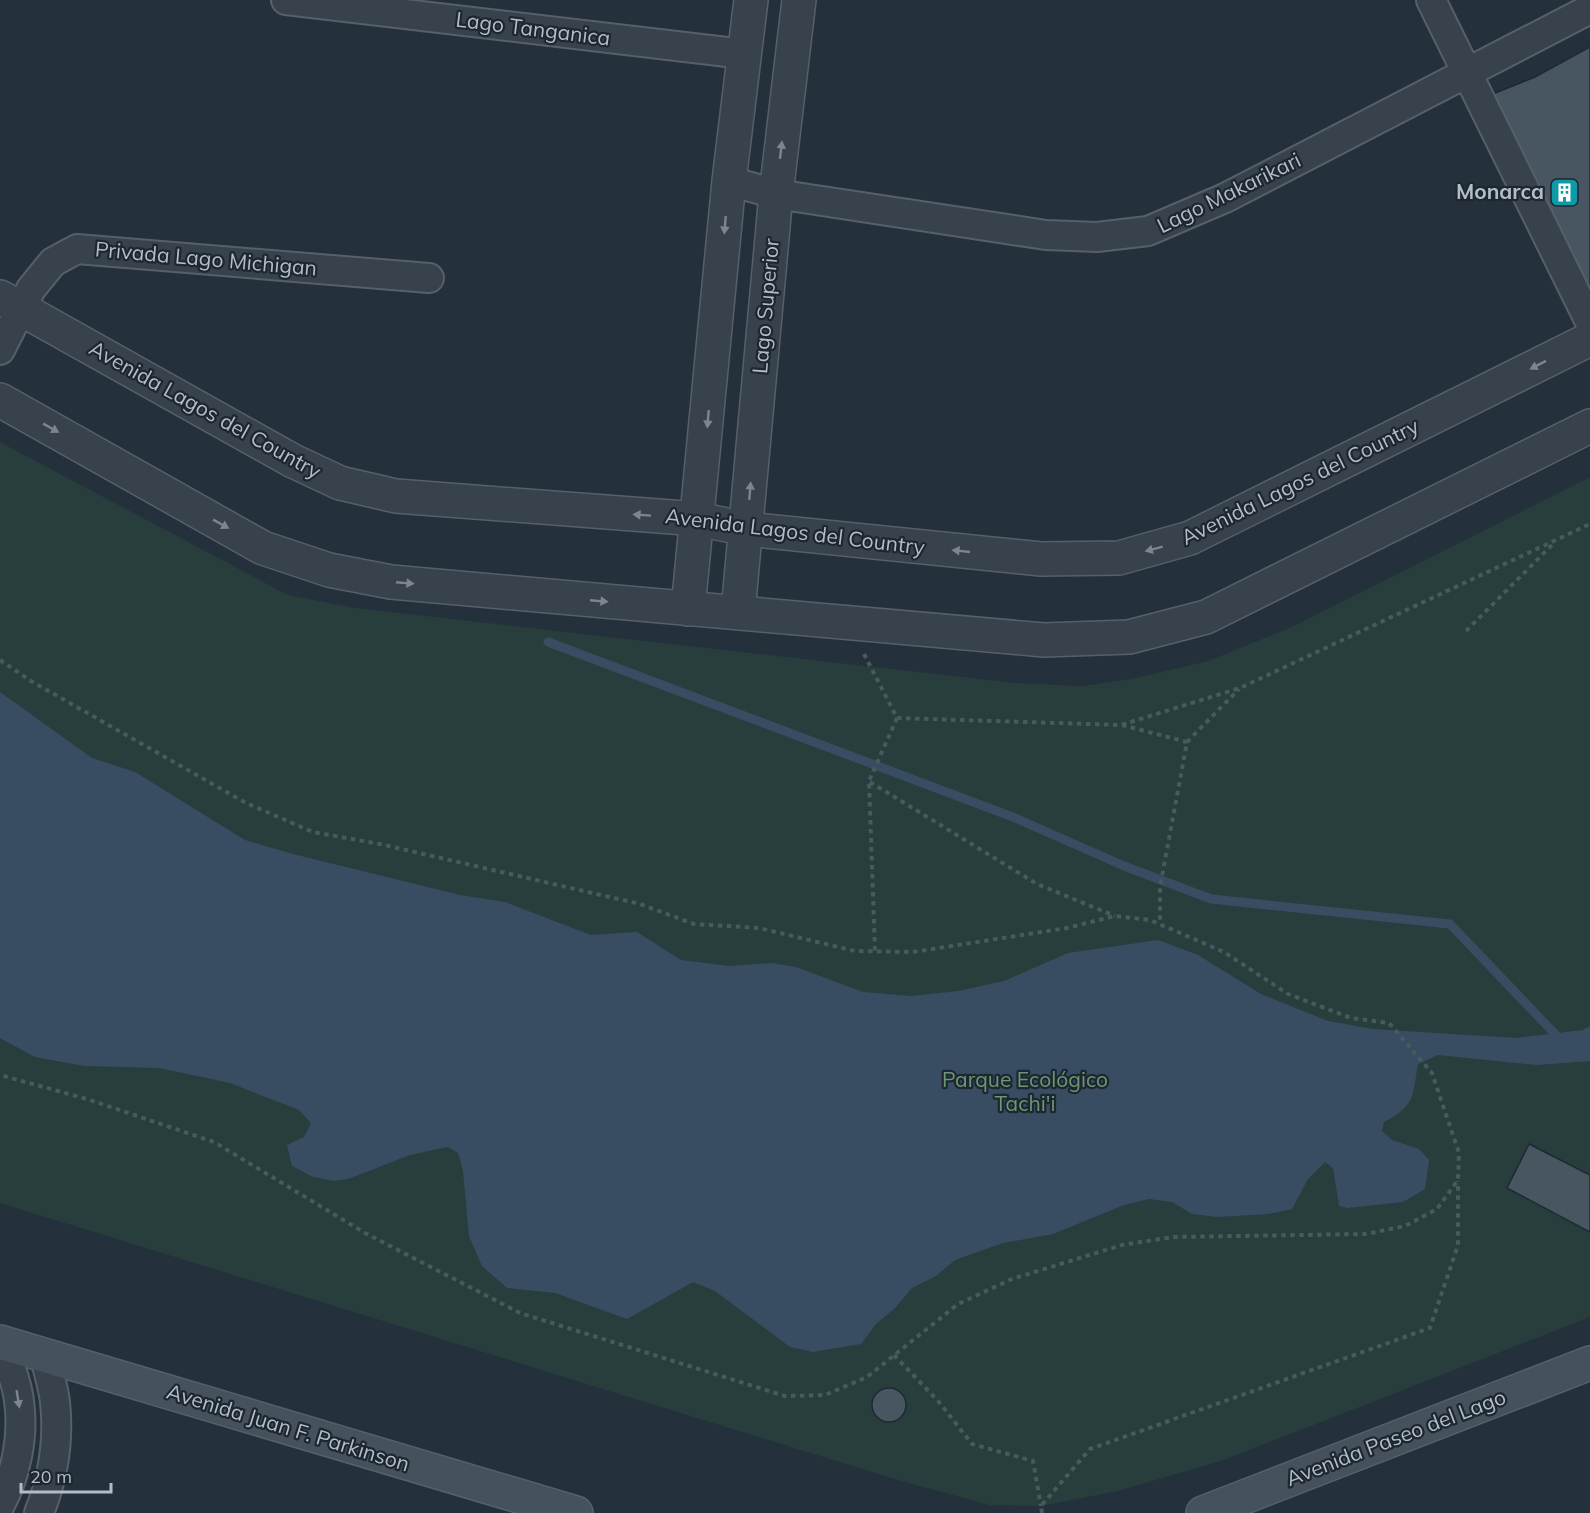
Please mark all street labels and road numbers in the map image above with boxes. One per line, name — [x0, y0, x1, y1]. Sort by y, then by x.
street label: Lago Tanganica — [454, 6, 612, 50]
street label: Lago Makarikari — [1152, 146, 1305, 238]
street label: Privada Lago Michigan — [94, 235, 318, 281]
street label: Lago Superior — [746, 237, 784, 375]
street label: Avenida Lagos del Country — [85, 334, 326, 484]
street label: Avenida Lagos del Country — [1176, 412, 1423, 550]
street label: Avenida Lagos del Country — [664, 502, 926, 560]
street label: Avenida Juan F. Parkinson — [164, 1378, 413, 1476]
street label: Avenida Paseo del Lago — [1282, 1383, 1509, 1491]

